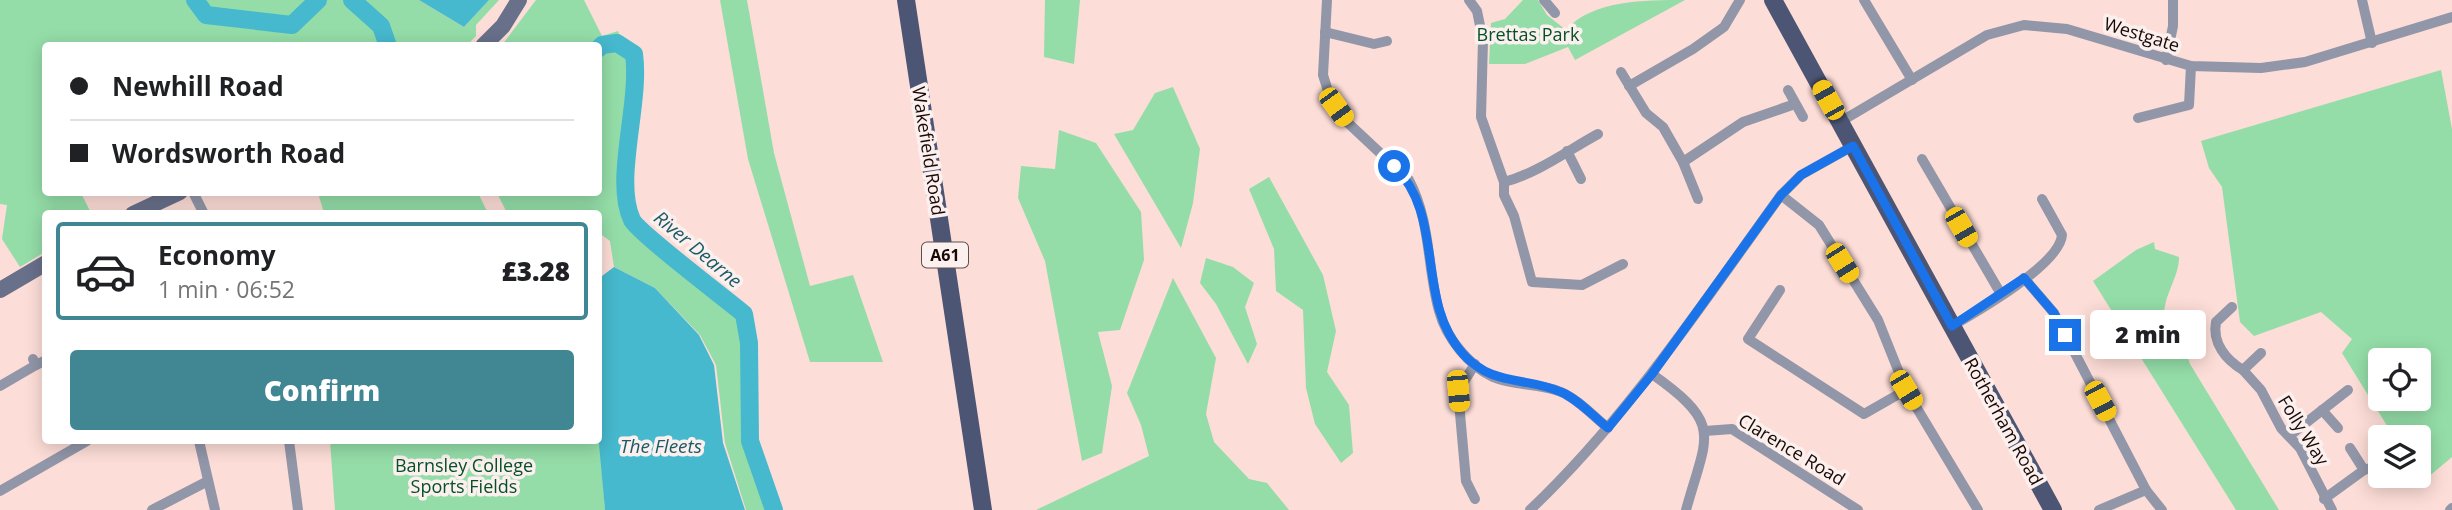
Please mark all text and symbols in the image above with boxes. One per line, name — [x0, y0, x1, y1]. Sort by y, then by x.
street label: Westgate — [2101, 11, 2183, 57]
park label: Brettas Park — [1477, 22, 1580, 46]
text: Newhill Road — [112, 68, 284, 104]
car — [1809, 77, 1848, 123]
car — [1316, 84, 1357, 130]
street label: Wakefield Road — [907, 85, 951, 217]
text: Wordsworth Road — [112, 135, 345, 171]
route start — [1378, 150, 1410, 182]
car — [1942, 204, 1981, 250]
water label: River Dearne — [649, 205, 747, 293]
text: Economy — [158, 237, 276, 273]
icon: car — [74, 240, 137, 303]
car — [1822, 240, 1863, 286]
road number: A61 — [922, 243, 968, 268]
text: £3.28 — [502, 253, 570, 289]
text: 1 min · 06:52 — [158, 273, 295, 305]
callout: 2 min — [2090, 310, 2205, 360]
text: 2 min — [2115, 318, 2181, 350]
route end — [2049, 319, 2081, 351]
map controls — [2368, 348, 2431, 488]
button: locate — [2368, 348, 2431, 411]
button: Confirm — [70, 350, 574, 430]
street label: Rotherham Road — [1959, 353, 2049, 489]
car — [1887, 367, 1926, 413]
car — [1446, 369, 1471, 413]
car — [2081, 378, 2120, 424]
street label: Folly Way — [2273, 390, 2336, 470]
street label: Clarence Road — [1734, 408, 1850, 490]
button: layers — [2368, 425, 2431, 488]
water label: The Fleets — [620, 433, 702, 459]
park label: Barnsley College Sports Fields — [395, 453, 533, 498]

